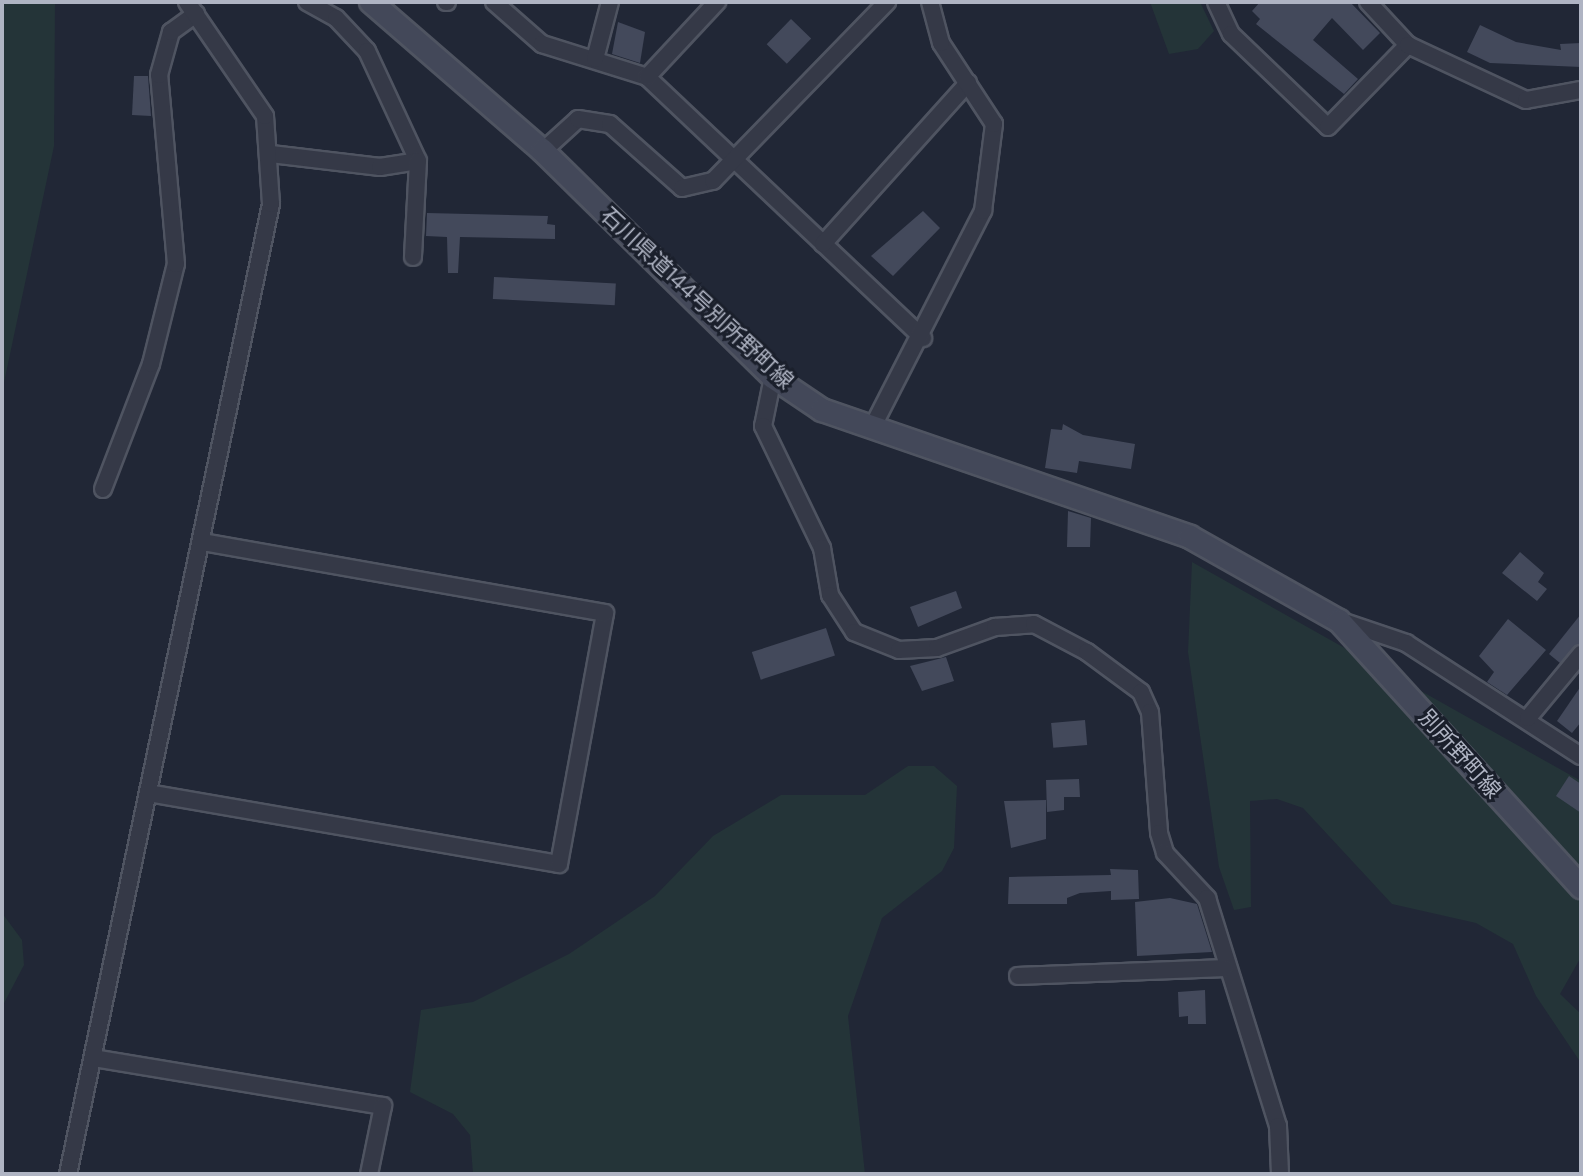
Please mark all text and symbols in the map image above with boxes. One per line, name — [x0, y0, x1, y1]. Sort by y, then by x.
street label: 石川県道144号別所野町線 — [595, 202, 799, 394]
street label: 別所野町線 — [1413, 704, 1507, 804]

